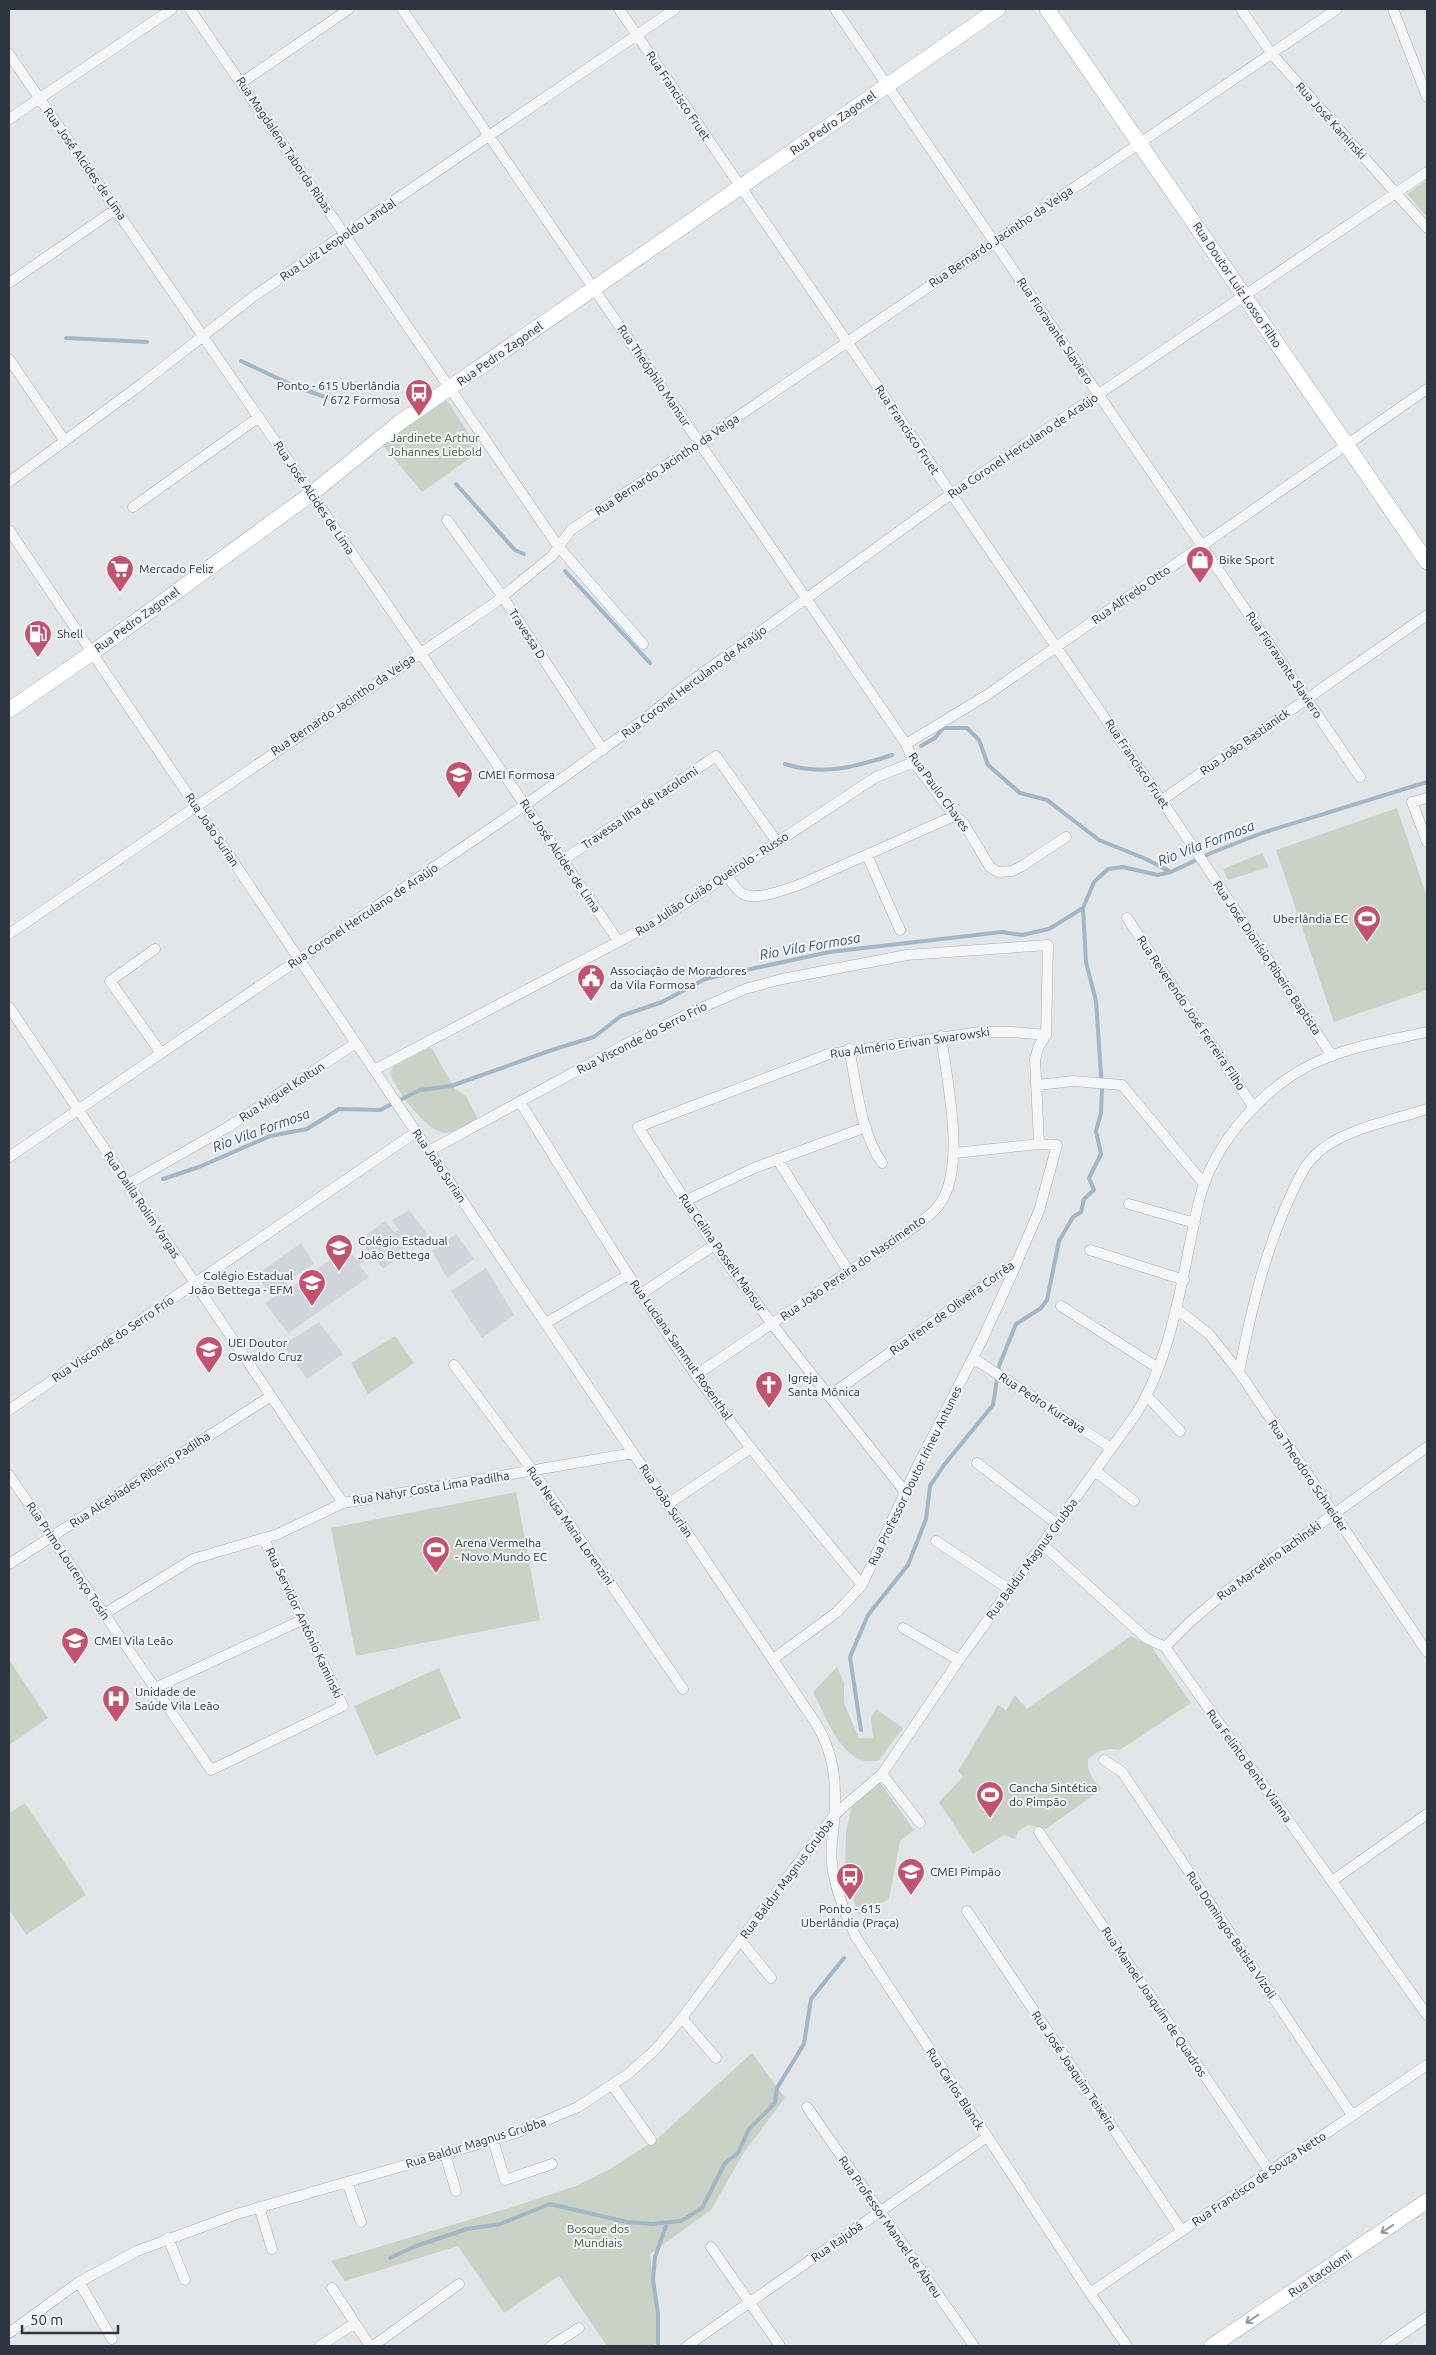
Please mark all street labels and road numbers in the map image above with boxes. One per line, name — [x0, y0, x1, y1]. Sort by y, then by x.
street label: Rua Francisco Fruet — [644, 49, 713, 143]
street label: Rua Magdalena Taborda Ribas — [234, 74, 335, 215]
street label: Rua José Kaminski — [1294, 80, 1369, 162]
street label: Rua Pedro Zagonel — [787, 88, 878, 157]
street label: Rua José Alcides de Lima — [42, 105, 129, 222]
street label: Rua Bernardo Jacintho da Veiga — [926, 183, 1075, 290]
street label: Rua Luiz Leopoldo Landal — [277, 196, 398, 283]
street label: Rua Doutor Luiz Losso Filho — [1191, 220, 1284, 350]
street label: Rua Fioravante Slaviero — [1015, 275, 1096, 386]
street label: Rua Pedro Zagonel — [454, 319, 545, 388]
street label: Rua Theóphilo Mansur — [615, 322, 694, 430]
street label: Rua Francisco Fruet — [873, 383, 942, 477]
street label: Rua Coronel Herculano de Araújo — [945, 390, 1100, 501]
street label: Rua Bernardo Jacintho da Veiga — [592, 411, 741, 518]
street label: Rua José Alcides de Lima — [272, 439, 357, 557]
street label: Rua Alfredo Otto — [1089, 563, 1172, 626]
street label: Rua Pedro Zagonel — [92, 584, 182, 655]
street label: Travessa D — [506, 606, 548, 661]
street label: Rua Fioravante Slaviero — [1244, 609, 1325, 720]
street label: Rua Coronel Herculano de Araújo — [619, 623, 769, 740]
street label: Rua Bernardo Jacintho da Veiga — [268, 651, 417, 758]
street label: Rua João Bastianick — [1197, 706, 1292, 777]
street label: Rua Francisco Fruet — [1103, 717, 1172, 811]
street label: Rua Paulo Chaves — [906, 750, 972, 834]
street label: Travessa Ilha de Itacolomi — [579, 764, 700, 851]
street label: Rua João Surian — [183, 791, 242, 869]
street label: Rua José Alcides de Lima — [518, 797, 603, 915]
street label: Rua Julião Guião Queirolo - Russo — [633, 829, 791, 938]
street label: Rua Coronel Herculano de Araújo — [285, 860, 440, 971]
street label: Rua José Dionísio Ribeiro Baptista — [1211, 878, 1324, 1037]
street label: Rua Reverendo José Ferreira Filho — [1135, 933, 1248, 1092]
street label: Rua Visconde do Serro Frio — [575, 999, 709, 1076]
street label: Rua Almério Erivan Swarowski — [829, 1025, 991, 1060]
street label: Rua Miguel Koltun — [237, 1059, 327, 1124]
street label: Rua João Surian — [410, 1127, 469, 1205]
street label: Rua Dalila Rolim Vargas — [102, 1149, 183, 1261]
street label: Rua Celina Posselt Mansur — [677, 1191, 768, 1314]
street label: Rua João Pereira do Nascimento — [778, 1212, 928, 1323]
street label: Rua Irene de Oliveira Corrêa — [887, 1258, 1016, 1357]
street label: Rua Luciana Sammut Rosenthal — [628, 1277, 735, 1422]
street label: Rua Visconde do Serro Frio — [49, 1293, 176, 1384]
street label: Rua Pedro Kurzava — [997, 1370, 1088, 1435]
street label: Rua Professor Doutor Irineu Antunes — [865, 1384, 964, 1568]
street label: Rua Theodoro Schneider — [1266, 1417, 1351, 1534]
street label: Rua Alcebíades Ribeiro Padilha — [67, 1429, 212, 1530]
street label: Rua João Surian — [637, 1462, 696, 1540]
street label: Rua Neusa Maria Lorenzini — [524, 1464, 616, 1588]
street label: Rua Nahyr Costa Lima Padilha — [352, 1469, 510, 1506]
street label: Rua Baldur Magnus Grubba — [983, 1496, 1080, 1622]
street label: Rua Primo Lourenço Tosin — [24, 1499, 113, 1622]
street label: Rua Marcelino Iachinski — [1214, 1519, 1323, 1603]
street label: Rua Servidor Antônio Kaminski — [264, 1545, 345, 1700]
street label: Rua Felinto Bento Vianna — [1204, 1707, 1295, 1825]
street label: Rua Baldur Magnus Grubba — [737, 1816, 836, 1941]
street label: Rua Domingos Batista Vizoli — [1184, 1869, 1279, 2001]
street label: Rua Manoel Joaquim de Quadros — [1099, 1924, 1209, 2079]
street label: Rua José Joaquim Teixeira — [1029, 2008, 1119, 2133]
street label: Rua Carlos Blanck — [924, 2045, 987, 2132]
street label: Rua Baldur Magnus Grubba — [404, 2115, 548, 2170]
street label: Rua Francisco de Souza Netto — [1189, 2129, 1328, 2228]
street label: Rua Professor Manoel de Abreu — [836, 2153, 945, 2300]
street label: Rua Itajubá — [808, 2219, 865, 2264]
street label: Rua Itacolomi — [1286, 2248, 1354, 2299]

